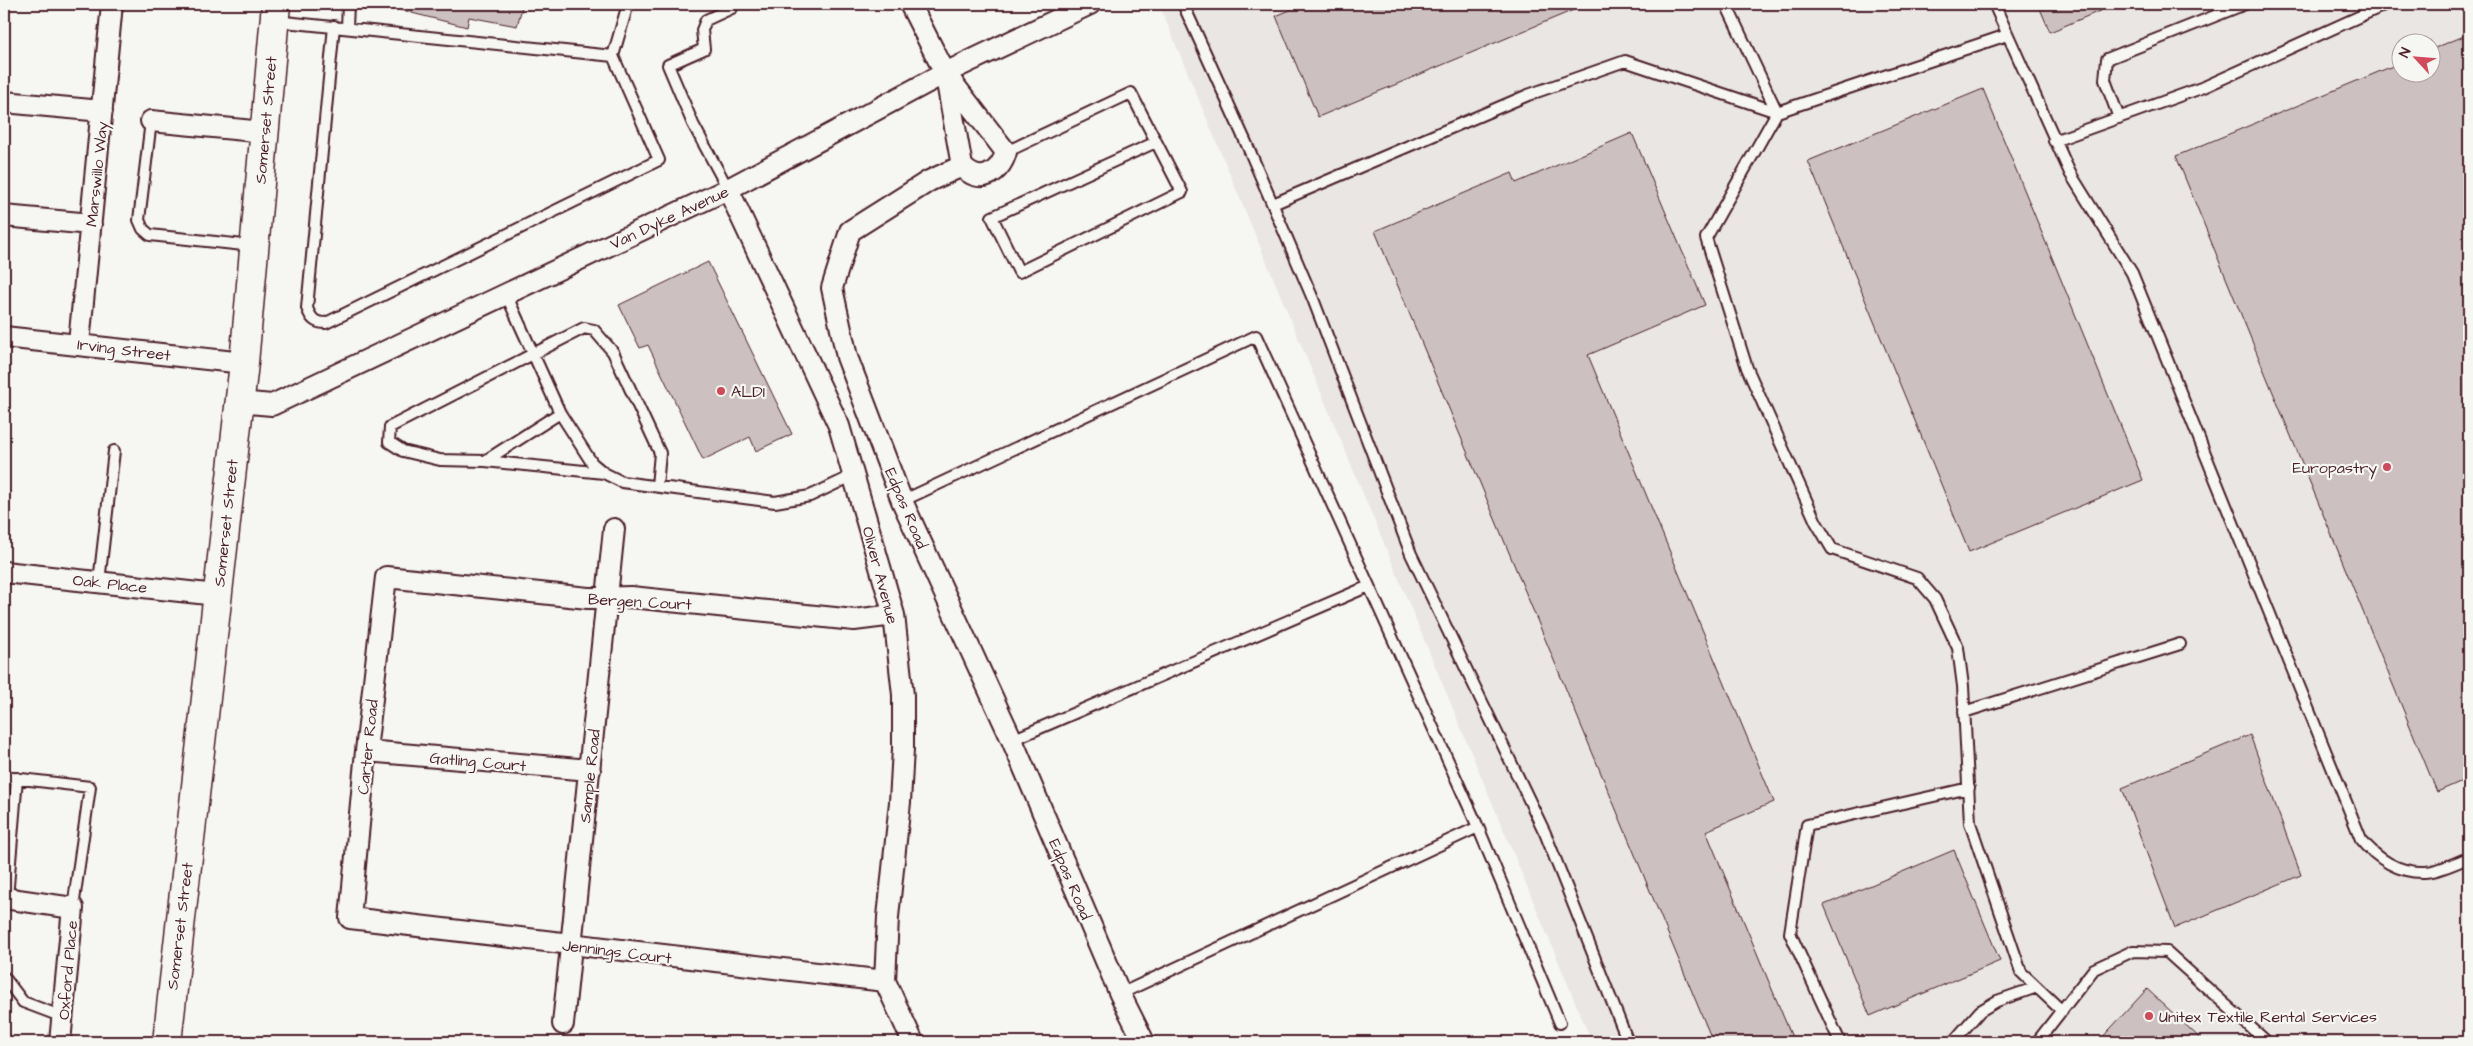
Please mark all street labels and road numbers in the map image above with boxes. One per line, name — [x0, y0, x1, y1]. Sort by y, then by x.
street label: Somerset Street — [249, 55, 283, 185]
street label: Marswillo Way — [81, 120, 114, 228]
street label: Van Dyke Avenue — [606, 181, 733, 256]
street label: Irving Street — [76, 333, 172, 368]
street label: Somerset Street — [208, 458, 244, 588]
street label: Edpas Road — [879, 465, 933, 552]
street label: Oliver Avenue — [856, 524, 904, 627]
street label: Oak Place — [72, 569, 149, 599]
street label: Bergen Court — [587, 588, 693, 617]
street label: Carter Road — [352, 699, 384, 796]
street label: Sample Road — [574, 728, 606, 824]
street label: Gatling Court — [429, 747, 528, 778]
street label: Edpas Road — [1043, 836, 1097, 923]
street label: Somerset Street — [161, 861, 199, 991]
street label: Oxford Place — [53, 919, 83, 1021]
street label: Jennings Court — [561, 934, 673, 971]

